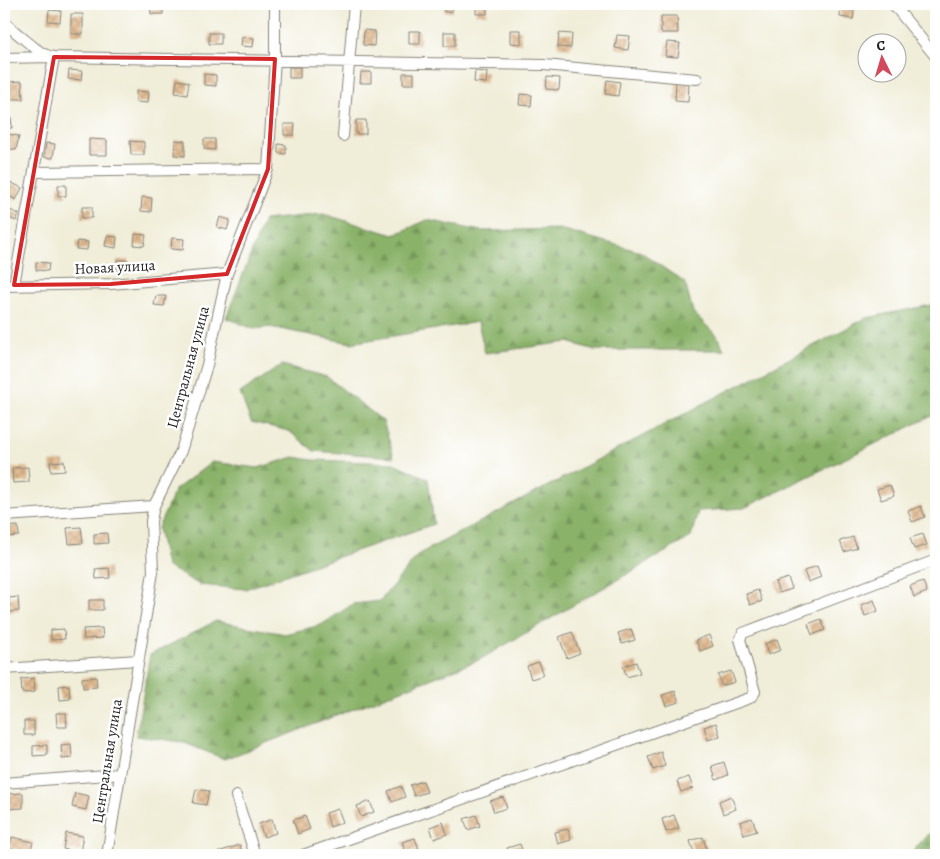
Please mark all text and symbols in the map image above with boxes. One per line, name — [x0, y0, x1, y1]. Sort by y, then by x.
north arrow — [858, 32, 908, 82]
text: С — [876, 36, 886, 55]
street label: Новая улица — [74, 255, 156, 279]
street label: Центральная улица — [162, 304, 214, 430]
street label: Центральная улица — [87, 697, 127, 825]

